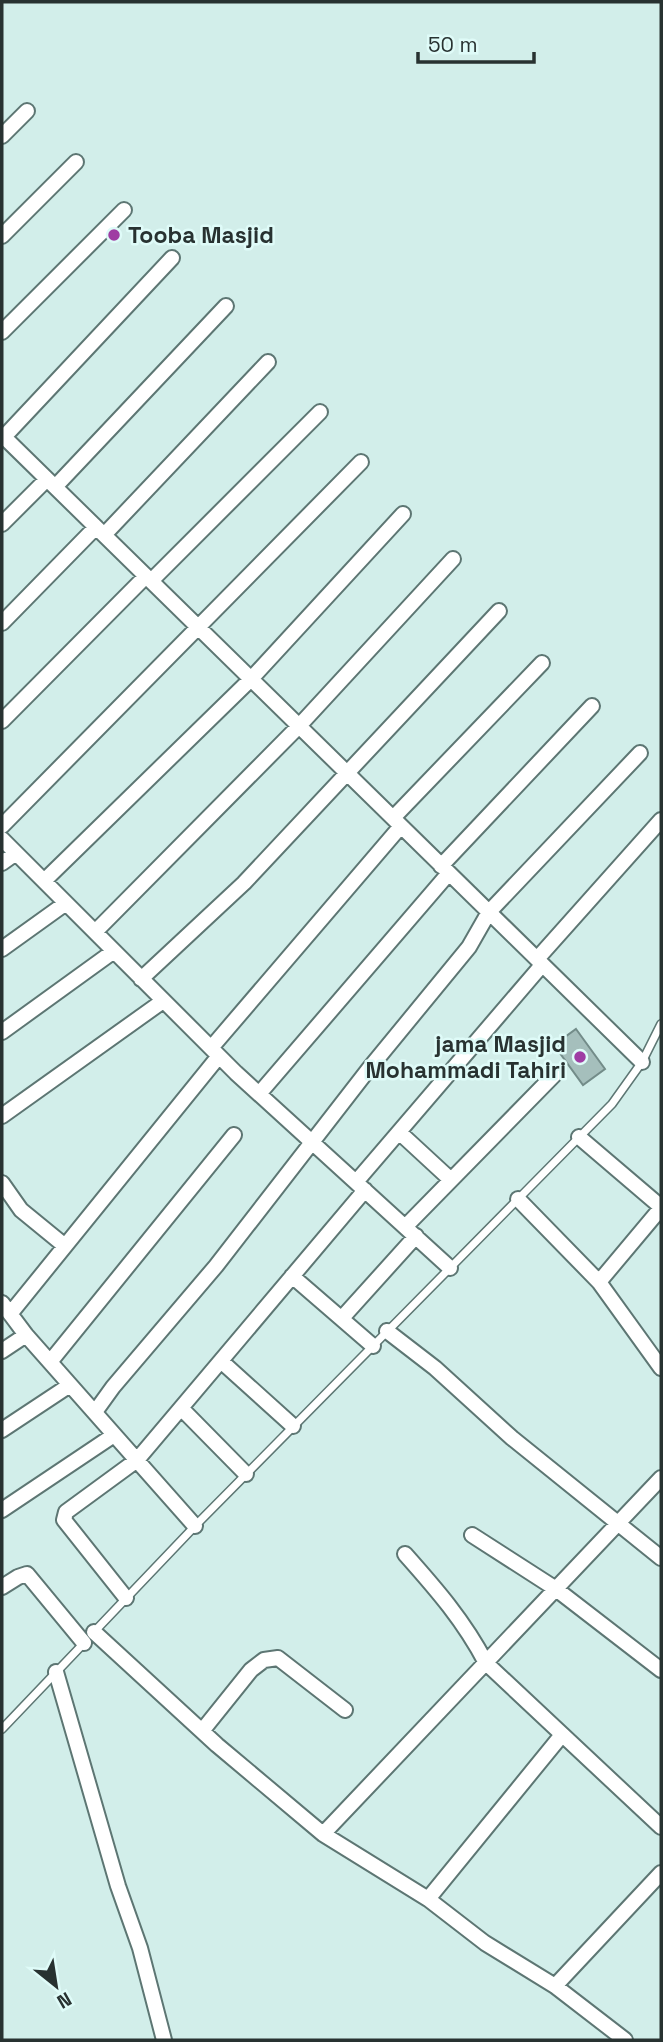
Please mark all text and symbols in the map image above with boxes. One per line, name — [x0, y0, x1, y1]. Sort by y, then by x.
scale bar — [418, 21, 534, 65]
text: 50 m — [428, 31, 478, 58]
place label: Tooba Masjid — [128, 220, 274, 250]
marker: Tooba Masjid — [106, 227, 122, 243]
place label: jama Masjid Mohammadi Tahiri — [366, 1029, 566, 1085]
marker: jama Masjid Mohammadi Tahiri — [572, 1049, 588, 1065]
north arrow — [21, 1951, 91, 2021]
text: N — [52, 1986, 76, 2014]

